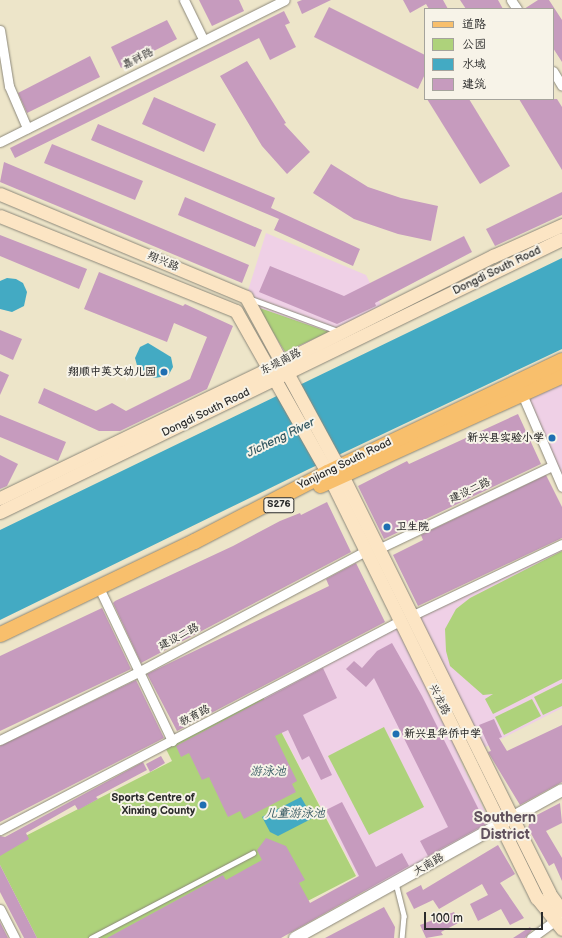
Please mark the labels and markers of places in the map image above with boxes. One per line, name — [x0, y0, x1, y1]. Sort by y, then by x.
place label: 翔顺中英文幼儿园 — [68, 365, 156, 379]
marker: 翔顺中英文幼儿园 — [159, 367, 169, 377]
place label: 新兴县实验小学 — [467, 431, 544, 445]
marker: 新兴县实验小学 — [547, 433, 557, 443]
place label: 卫生院 — [396, 520, 429, 534]
marker: 卫生院 — [381, 521, 393, 533]
place label: 新兴县华侨中学 — [404, 727, 481, 741]
marker: 新兴县华侨中学 — [391, 729, 401, 739]
place label: Sports Centre of Xinxing County — [111, 792, 195, 818]
marker: Sports Centre of Xinxing County — [198, 800, 208, 810]

